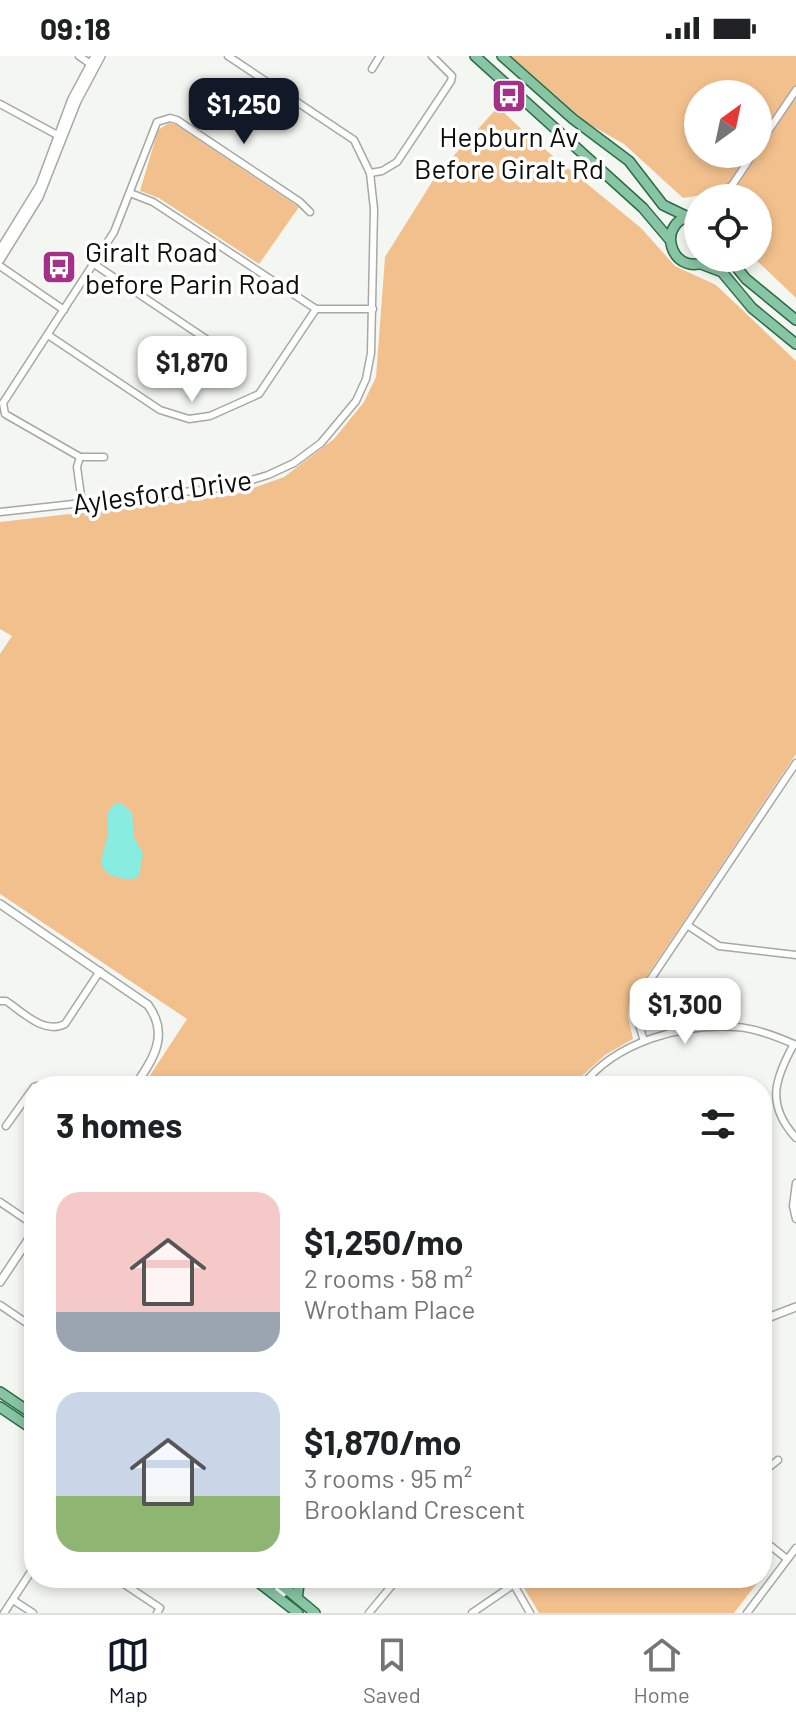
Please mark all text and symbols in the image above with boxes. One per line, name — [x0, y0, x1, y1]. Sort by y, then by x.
text: 09:18 — [40, 10, 111, 46]
bus stop icon: Hepburn Av Before Giralt Rd — [490, 77, 528, 115]
pin: $1,250 — [179, 78, 309, 146]
north arrow — [684, 80, 772, 168]
map controls — [684, 80, 772, 272]
text: $1,250 — [207, 88, 281, 119]
place label: Hepburn Av Before Giralt Rd — [414, 119, 604, 185]
button: locate — [684, 184, 772, 272]
place label: Giralt Road before Parin Road — [85, 234, 300, 300]
bus stop icon: Giralt Road before Parin Road — [40, 248, 78, 286]
pin: $1,870 — [127, 336, 257, 404]
text: $1,870 — [156, 346, 228, 377]
street label: Aylesford Drive — [70, 462, 254, 520]
pin: $1,300 — [620, 978, 750, 1046]
text: $1,300 — [648, 988, 722, 1019]
icon: filters — [696, 1102, 740, 1146]
text: 3 homes — [56, 1104, 182, 1145]
text: $1,250/mo — [304, 1221, 464, 1262]
icon: home — [120, 1224, 216, 1320]
text: 2 rooms · 58 m² — [304, 1262, 473, 1293]
text: Wrotham Place — [304, 1293, 475, 1324]
text: $1,870/mo — [304, 1421, 461, 1462]
icon: home — [120, 1424, 216, 1520]
text: 3 rooms · 95 m² — [304, 1462, 472, 1493]
text: Brookland Crescent — [304, 1493, 526, 1524]
tab: Map — [106, 1633, 150, 1707]
tab: Saved — [363, 1633, 421, 1707]
tab: Home — [633, 1633, 690, 1707]

